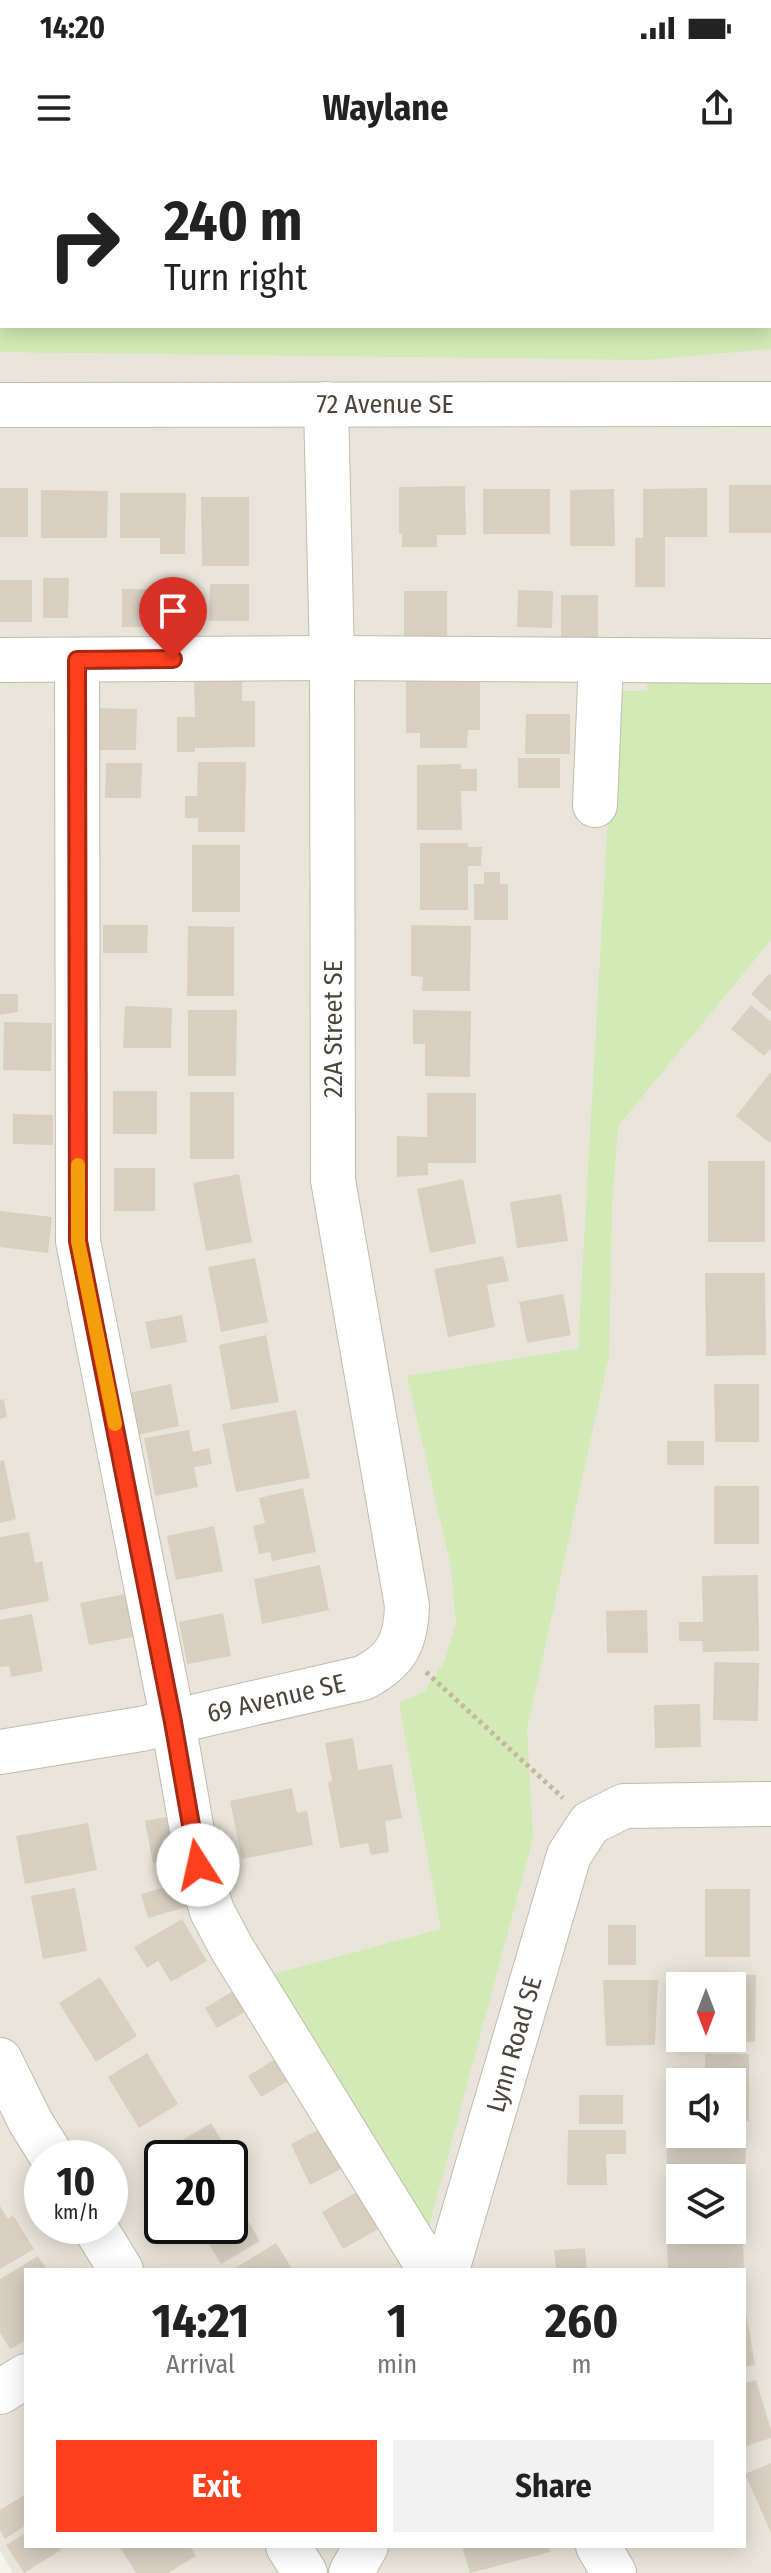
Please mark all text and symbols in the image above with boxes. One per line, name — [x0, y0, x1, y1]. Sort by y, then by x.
text: 14:20 — [40, 10, 105, 46]
icon: menu — [32, 86, 76, 130]
text: Waylane — [323, 86, 448, 130]
icon: share — [695, 86, 739, 130]
text: 240 m — [164, 188, 303, 255]
icon: right — [32, 192, 136, 296]
text: Turn right — [164, 256, 307, 300]
street label: 72 Avenue SE — [316, 389, 454, 420]
pin — [139, 577, 207, 659]
icon: arrive — [151, 589, 195, 633]
street label: 22A Street SE — [318, 960, 349, 1098]
street label: 69 Avenue SE — [204, 1668, 348, 1729]
position arrow — [156, 1823, 240, 1907]
north arrow — [666, 1972, 746, 2052]
map controls — [666, 1972, 746, 2244]
street label: Lynn Road SE — [480, 1973, 549, 2116]
button: sound — [666, 2068, 746, 2148]
speed limit sign: 20 — [144, 2140, 248, 2244]
text: 10 — [57, 2158, 95, 2206]
button: layers — [666, 2164, 746, 2244]
text: km/h — [54, 2200, 98, 2224]
text: 14:21 — [152, 2292, 249, 2350]
text: 1 — [387, 2292, 407, 2350]
text: 260 — [545, 2292, 618, 2350]
text: Arrival — [166, 2349, 235, 2380]
text: min — [377, 2349, 417, 2380]
text: m — [572, 2349, 592, 2380]
button: Exit — [56, 2440, 377, 2532]
button: Share — [393, 2440, 714, 2532]

